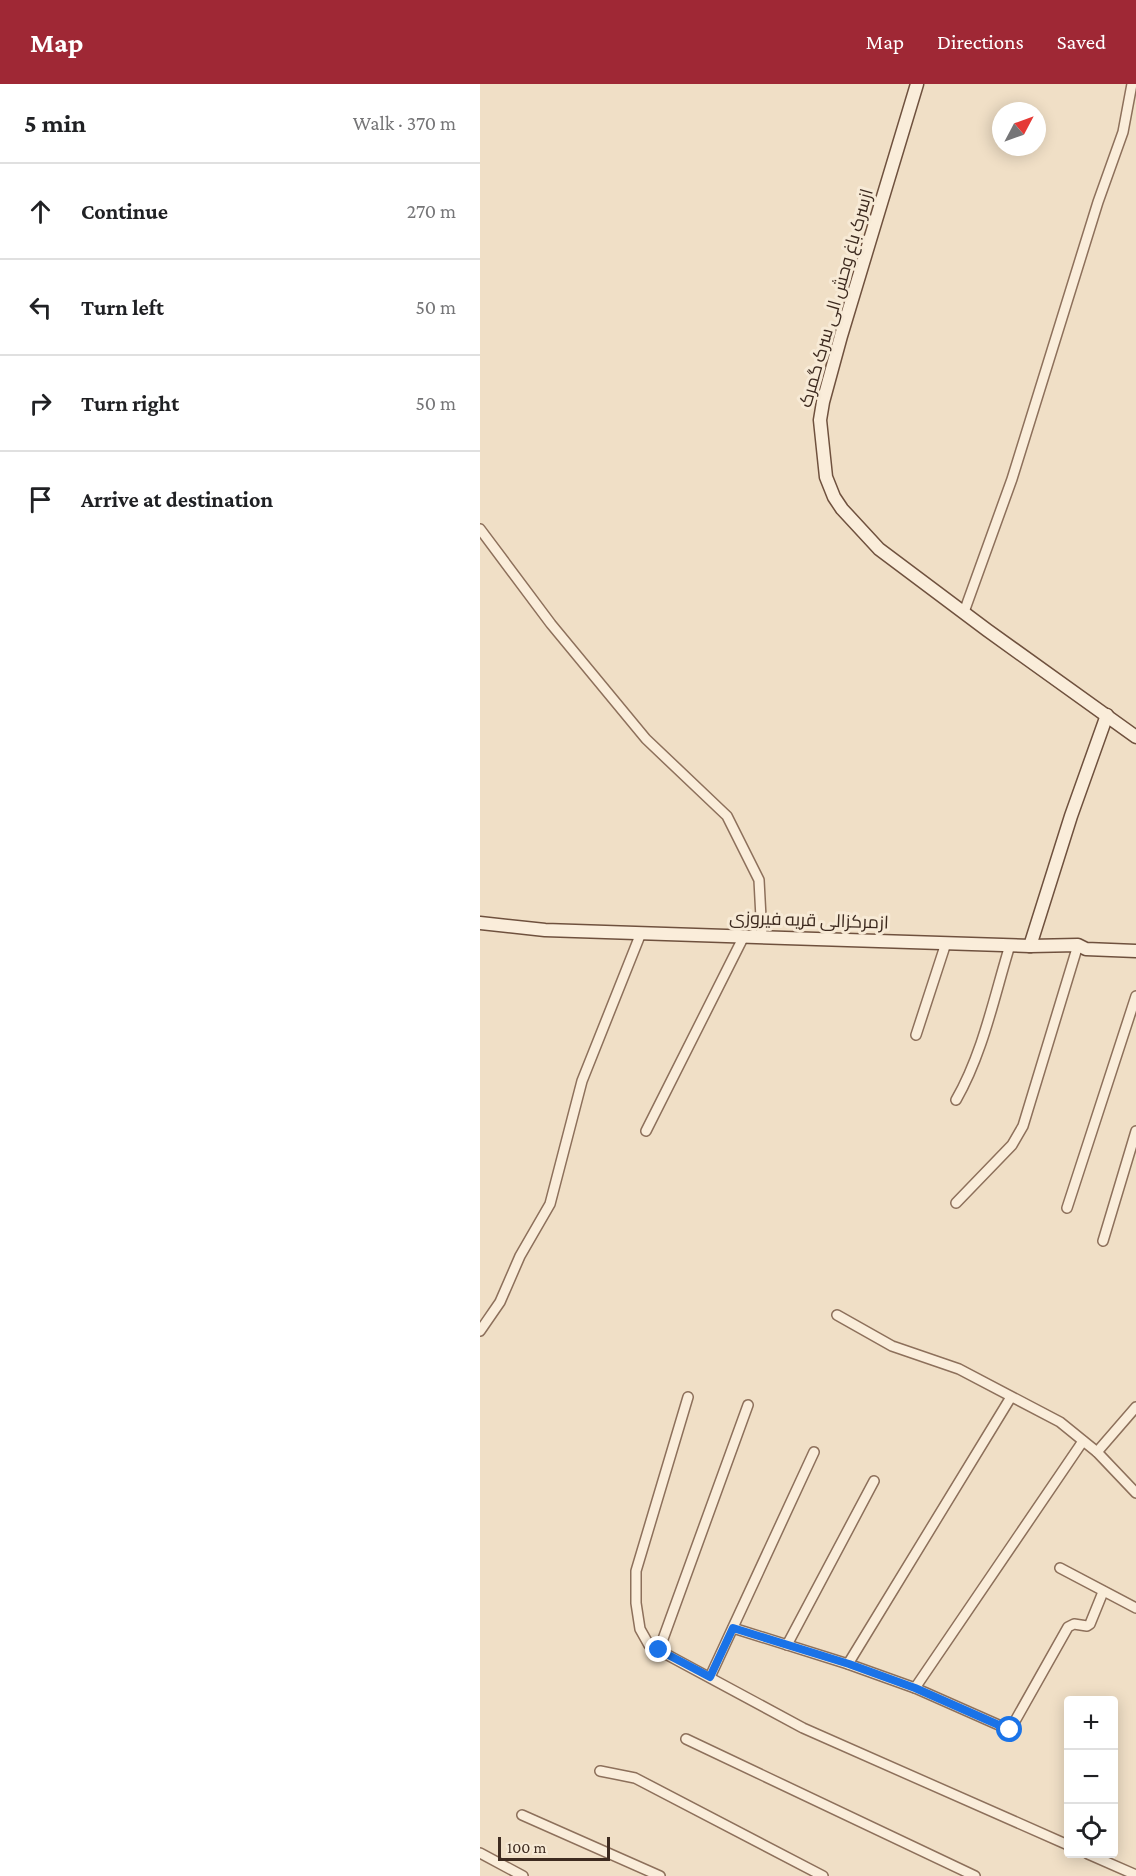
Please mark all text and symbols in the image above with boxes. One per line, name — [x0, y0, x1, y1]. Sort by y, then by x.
text: Map — [30, 27, 83, 58]
text: Map — [866, 30, 904, 54]
text: Directions — [937, 30, 1024, 54]
text: Saved — [1057, 30, 1106, 54]
north arrow — [992, 102, 1046, 156]
text: 5 min — [24, 109, 86, 138]
text: Walk · 370 m — [353, 112, 456, 134]
street label: ازسرک باغ وحش الی سرک گمرک — [795, 186, 879, 410]
icon: ahead — [24, 195, 57, 228]
text: Continue — [81, 199, 168, 224]
text: 270 m — [407, 200, 456, 222]
icon: left — [24, 291, 57, 324]
text: Turn left — [81, 295, 164, 320]
text: 50 m — [415, 296, 456, 318]
icon: right — [24, 387, 57, 420]
text: Turn right — [81, 391, 179, 416]
text: 50 m — [415, 392, 456, 414]
icon: arrive — [24, 483, 57, 516]
text: Arrive at destination — [81, 487, 273, 512]
street label: ازمرکزالی قریه فیروزی — [729, 907, 889, 934]
route end — [645, 1636, 671, 1662]
map controls — [1064, 1696, 1118, 1858]
button: + — [1064, 1696, 1118, 1750]
route start — [996, 1716, 1022, 1742]
button: − — [1064, 1750, 1118, 1804]
button: locate — [1064, 1804, 1118, 1858]
scale bar — [498, 1834, 610, 1862]
text: 100 m — [507, 1839, 546, 1856]

